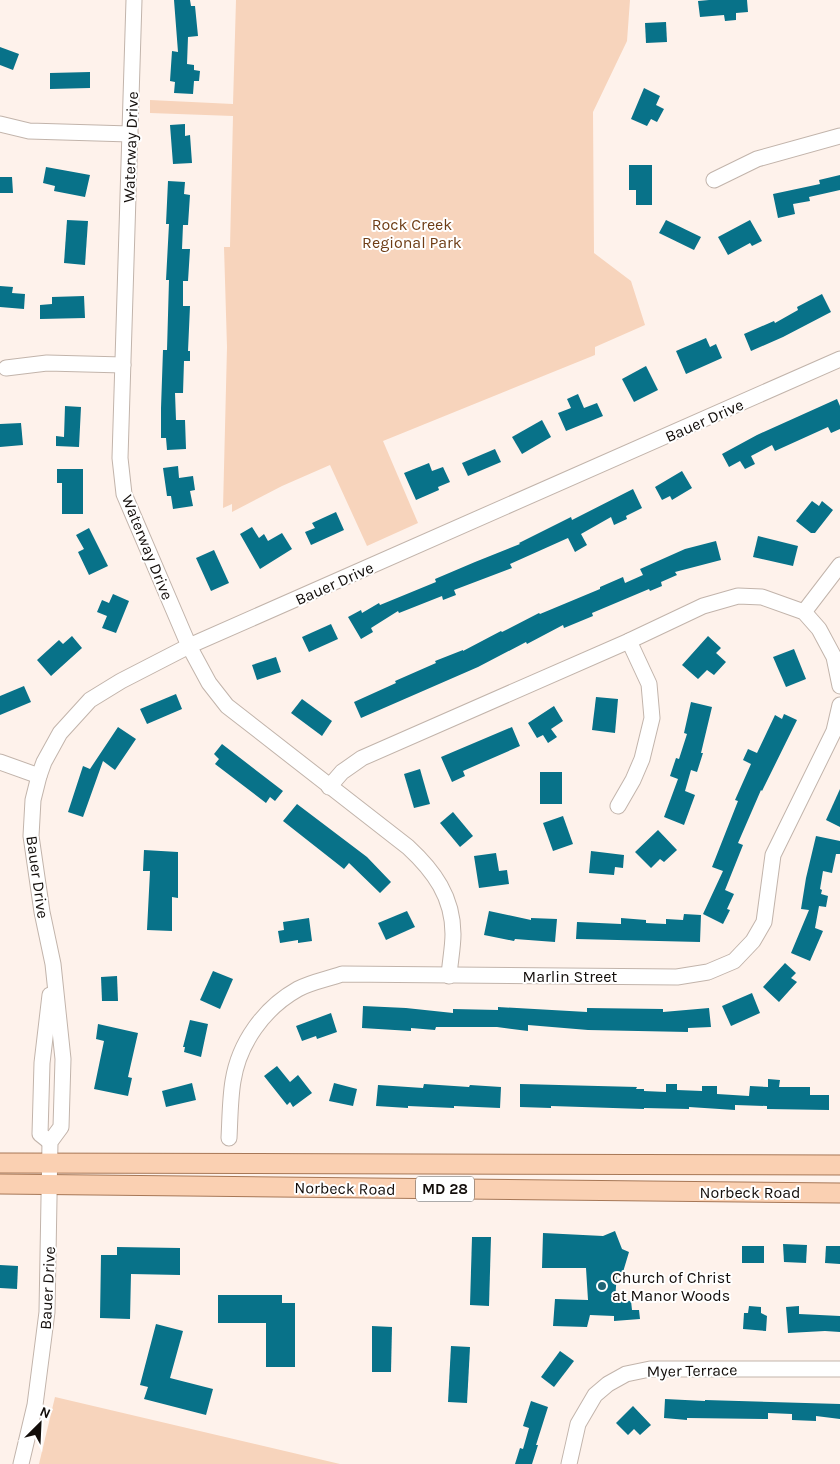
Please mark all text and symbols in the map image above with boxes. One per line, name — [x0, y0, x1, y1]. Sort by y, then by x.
street label: Waterway Drive — [119, 91, 142, 203]
park label: Rock Creek Regional Park — [362, 215, 462, 252]
street label: Bauer Drive — [662, 395, 746, 446]
street label: Waterway Drive — [118, 492, 177, 603]
street label: Bauer Drive — [292, 558, 376, 609]
street label: Bauer Drive — [22, 834, 53, 920]
street label: Marlin Street — [523, 967, 617, 986]
road number: MD 28 — [416, 1176, 474, 1202]
street label: Norbeck Road — [294, 1178, 396, 1199]
street label: Norbeck Road — [699, 1183, 801, 1202]
street label: Bauer Drive — [36, 1246, 59, 1330]
place label: Church of Christ at Manor Woods — [612, 1268, 731, 1305]
marker: Church of Christ at Manor Woods — [596, 1280, 608, 1292]
street label: Myer Terrace — [647, 1360, 738, 1381]
north arrow — [15, 1399, 65, 1449]
text: N — [37, 1403, 53, 1422]

